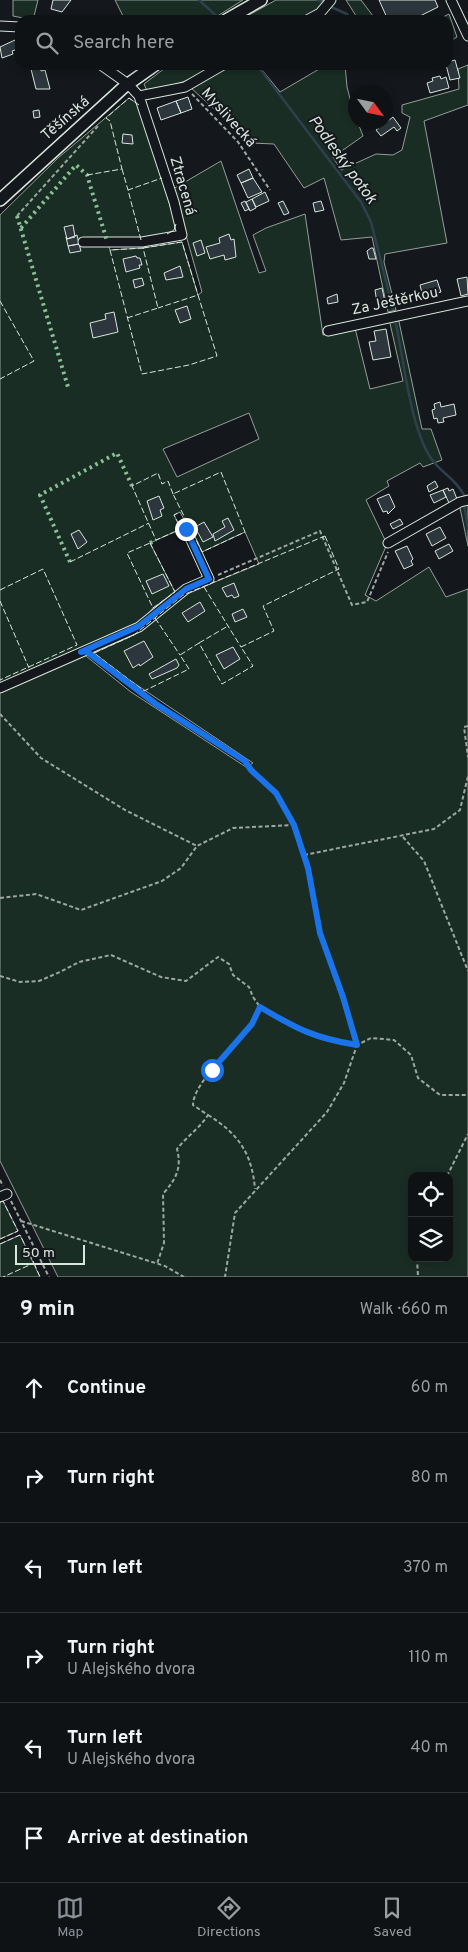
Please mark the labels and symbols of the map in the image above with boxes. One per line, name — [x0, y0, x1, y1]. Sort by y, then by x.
street label: Myslivecká — [196, 84, 260, 152]
north arrow — [348, 85, 393, 130]
street label: Těšínská — [38, 93, 94, 145]
water label: Podleský potok — [303, 112, 381, 209]
street label: Ztracená — [165, 154, 199, 218]
street label: Za Ještěrkou — [350, 284, 440, 320]
route end — [175, 518, 198, 541]
route start — [201, 1059, 224, 1082]
scale bar — [15, 1242, 85, 1265]

